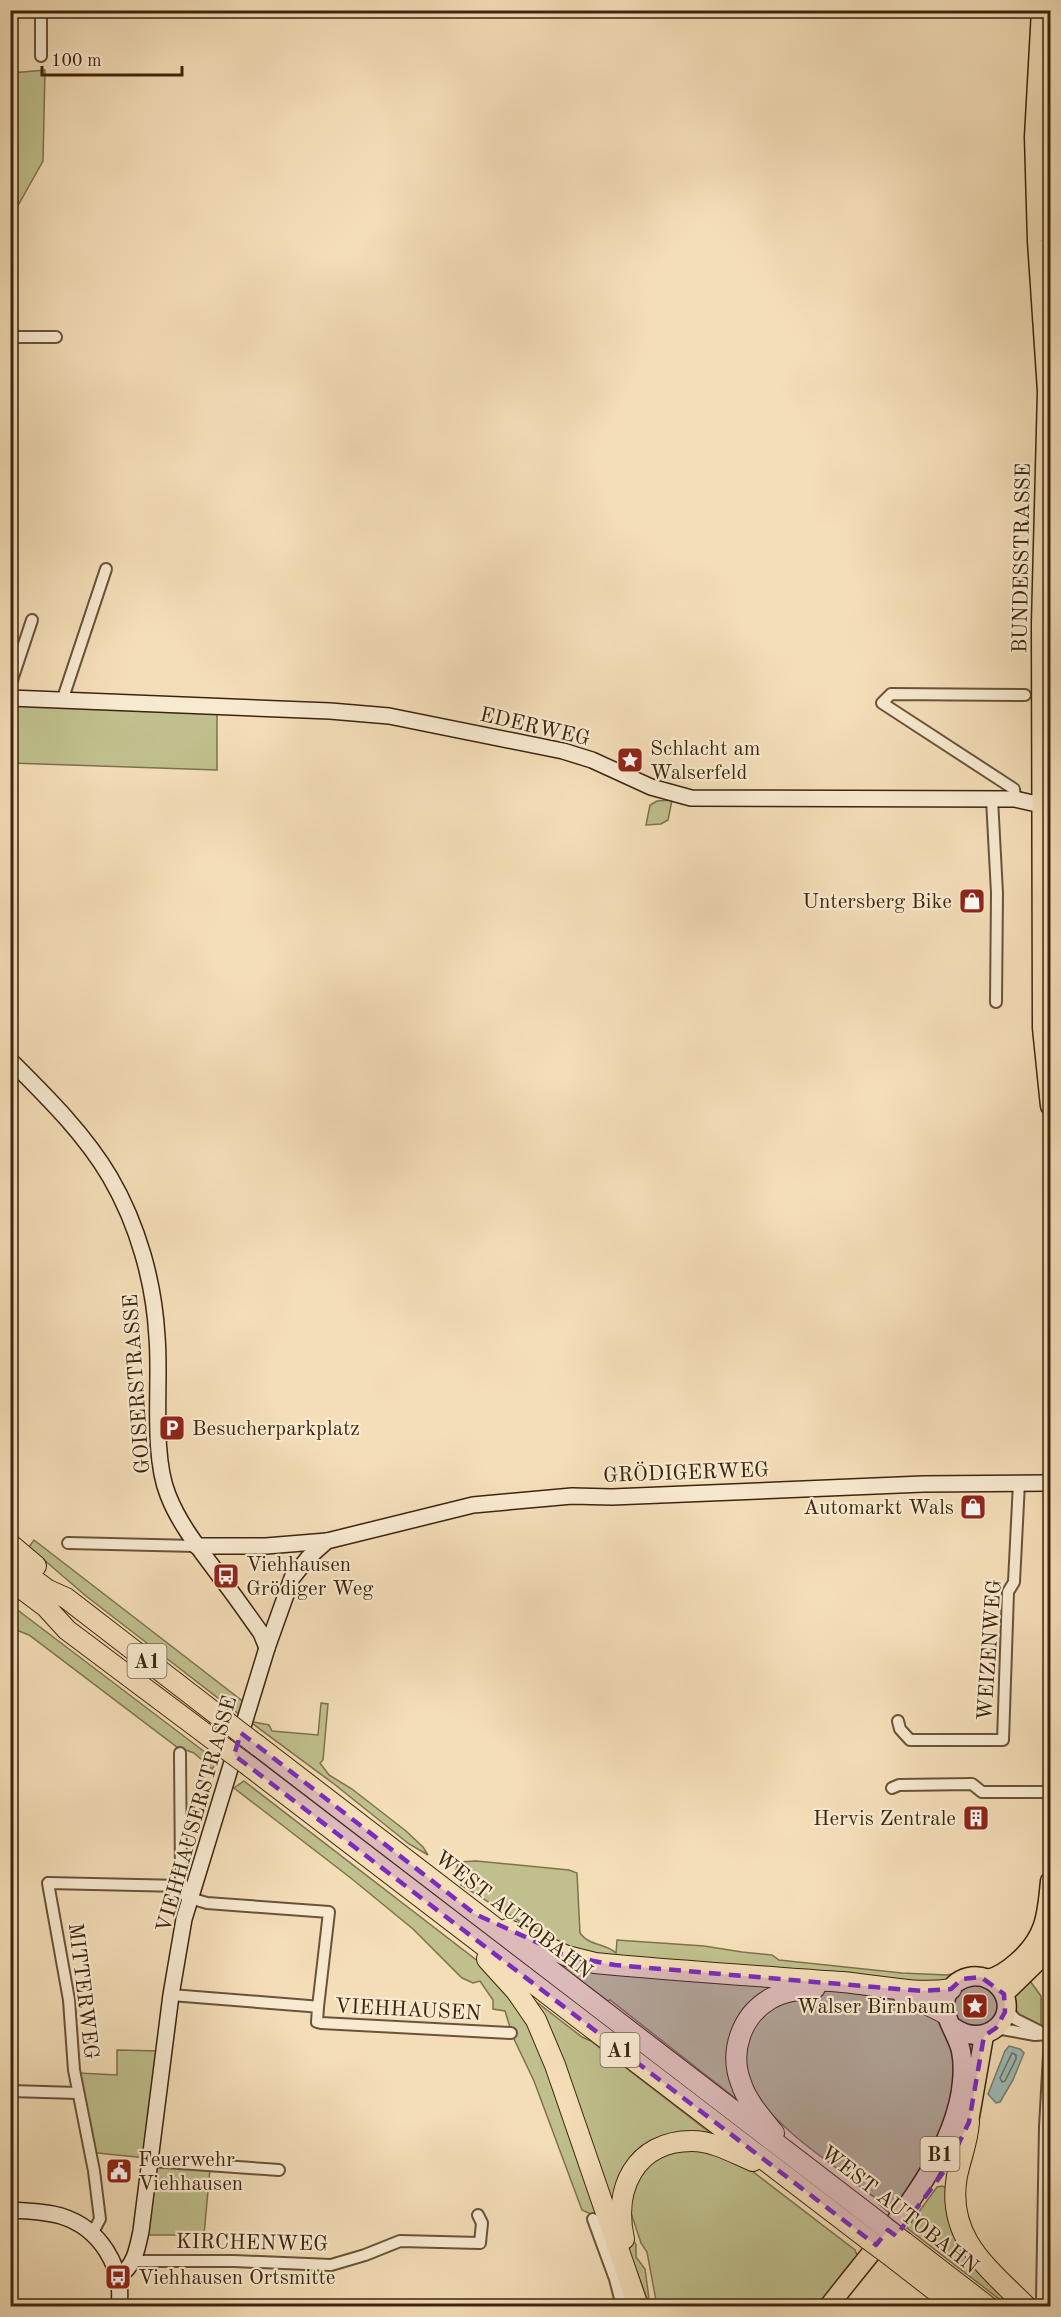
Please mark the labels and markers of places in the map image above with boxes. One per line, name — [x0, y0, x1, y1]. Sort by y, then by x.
place label: Schlacht am Walserfeld — [650, 739, 761, 784]
place icon: Schlacht am Walserfeld — [615, 745, 645, 775]
shop icon: Untersberg Bike — [957, 886, 987, 916]
place label: Untersberg Bike — [803, 892, 952, 913]
parking icon: Besucherparkplatz — [157, 1413, 187, 1443]
place label: Besucherparkplatz — [192, 1419, 360, 1440]
shop icon: Automarkt Wals — [958, 1492, 988, 1522]
place label: Automarkt Wals — [803, 1498, 954, 1519]
place label: Viehhausen Grödiger Weg — [246, 1555, 374, 1600]
bus stop icon: Viehhausen Grödiger Weg — [211, 1561, 241, 1591]
building icon: Hervis Zentrale — [961, 1803, 991, 1833]
place label: Hervis Zentrale — [813, 1809, 956, 1830]
place icon: Walser Birnbaum — [960, 1991, 990, 2021]
place label: Walser Birnbaum — [797, 1997, 956, 2018]
place label: Feuerwehr Viehhausen — [138, 2150, 243, 2195]
public building icon: Feuerwehr Viehhausen — [104, 2156, 134, 2186]
bus stop icon: Viehhausen Ortsmitte — [103, 2262, 133, 2292]
place label: Viehhausen Ortsmitte — [138, 2268, 336, 2289]

